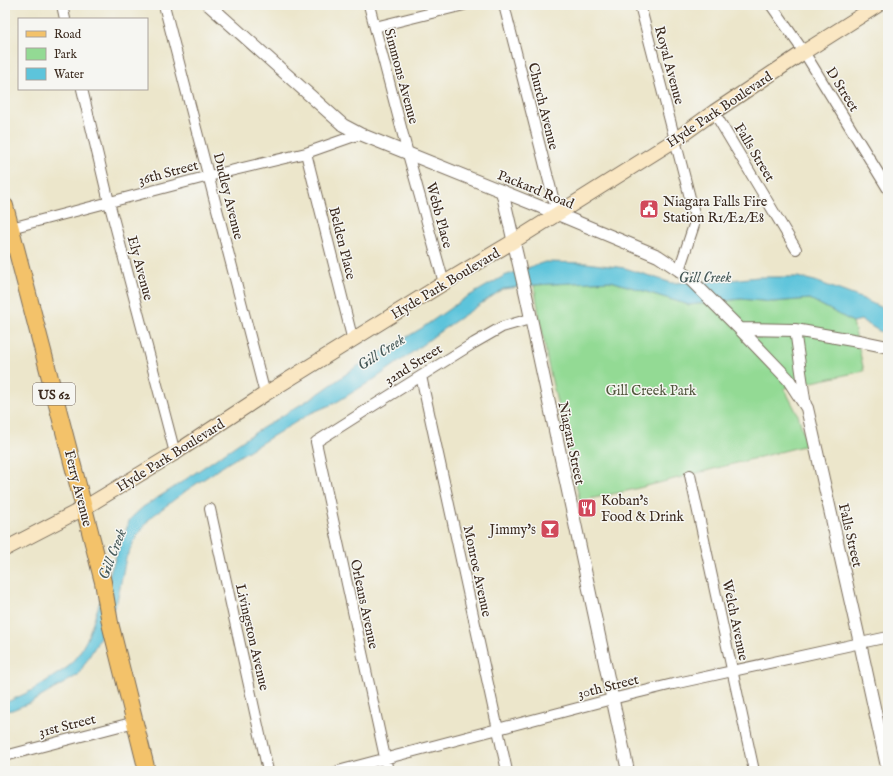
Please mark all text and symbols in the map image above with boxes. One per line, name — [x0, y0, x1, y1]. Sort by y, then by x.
legend — [18, 18, 148, 90]
street label: Royal Avenue — [650, 24, 688, 107]
street label: Simmons Avenue — [380, 26, 423, 127]
text: Road — [54, 27, 82, 42]
text: Park — [54, 47, 77, 62]
street label: Church Avenue — [524, 61, 563, 152]
street label: D Street — [822, 64, 863, 115]
text: Water — [54, 67, 85, 82]
street label: Hyde Park Boulevard — [663, 67, 776, 152]
street label: Falls Street — [730, 120, 779, 185]
street label: Dudley Avenue — [209, 151, 248, 242]
street label: 36th Street — [136, 156, 200, 190]
street label: Packard Road — [495, 166, 577, 214]
street label: Webb Place — [422, 180, 457, 251]
place label: Niagara Falls Fire Station R1/E2/E8 — [663, 193, 768, 227]
public building icon: Niagara Falls Fire Station R1/E2/E8 — [638, 198, 660, 220]
street label: Belden Place — [324, 205, 360, 282]
street label: Ely Avenue — [123, 234, 157, 303]
street label: Hyde Park Boulevard — [388, 244, 504, 324]
water label: Gill Creek — [678, 268, 732, 287]
water label: Gill Creek — [354, 330, 409, 375]
street label: 32nd Street — [381, 340, 446, 390]
park label: Gill Creek Park — [606, 382, 697, 400]
road number: US 62 — [33, 383, 75, 405]
street label: Niagara Street — [553, 400, 589, 487]
street label: Hyde Park Boulevard — [113, 415, 228, 496]
street label: Ferry Avenue — [60, 448, 96, 529]
place label: Koban's Food & Drink — [601, 492, 685, 526]
restaurant icon: Koban's Food & Drink — [576, 497, 598, 519]
street label: Falls Street — [834, 501, 866, 569]
bar icon: Jimmy's — [539, 518, 561, 540]
place label: Jimmy's — [488, 521, 536, 539]
street label: Monroe Avenue — [459, 524, 496, 619]
water label: Gill Creek — [94, 526, 131, 582]
street label: Orleans Avenue — [346, 558, 382, 651]
street label: Welch Avenue — [718, 578, 752, 663]
street label: Livingston Avenue — [231, 582, 273, 693]
street label: 30th Street — [576, 671, 641, 703]
street label: 31st Street — [37, 710, 98, 742]

